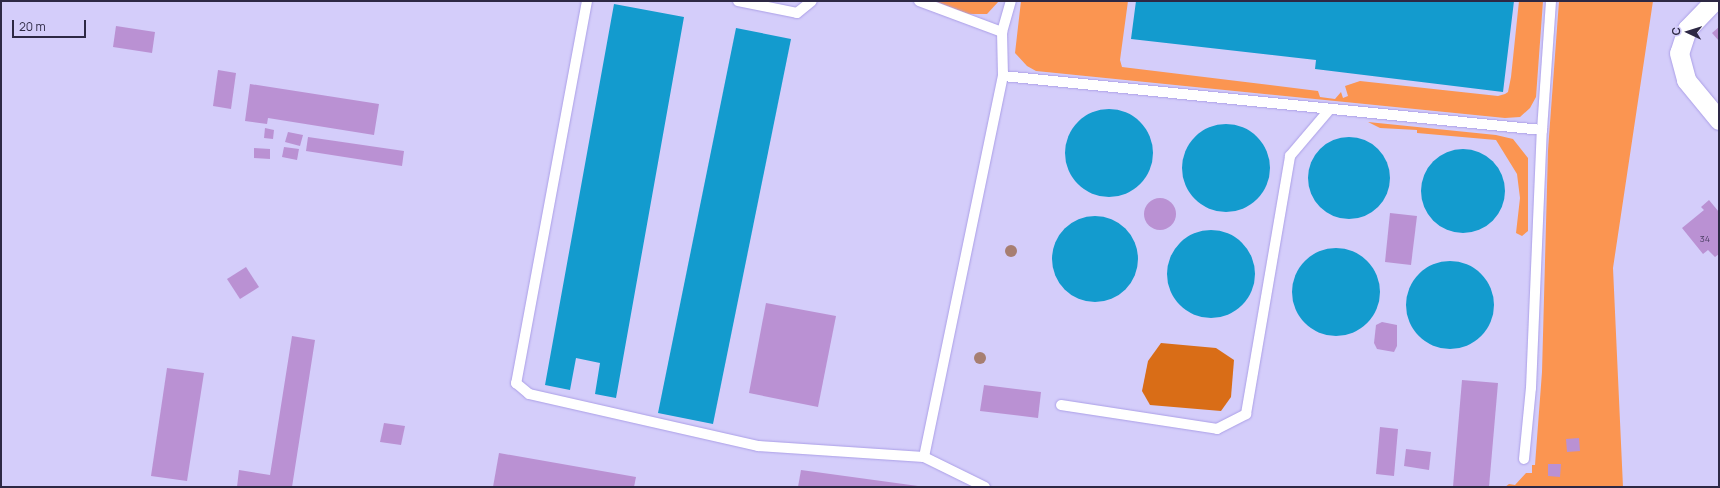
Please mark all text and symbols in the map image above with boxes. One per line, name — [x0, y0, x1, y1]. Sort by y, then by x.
scale bar — [14, 12, 88, 38]
north arrow — [1668, 12, 1708, 52]
text: 20 m — [19, 18, 46, 35]
text: С — [1668, 27, 1683, 36]
house number: 34 — [1700, 234, 1710, 244]

